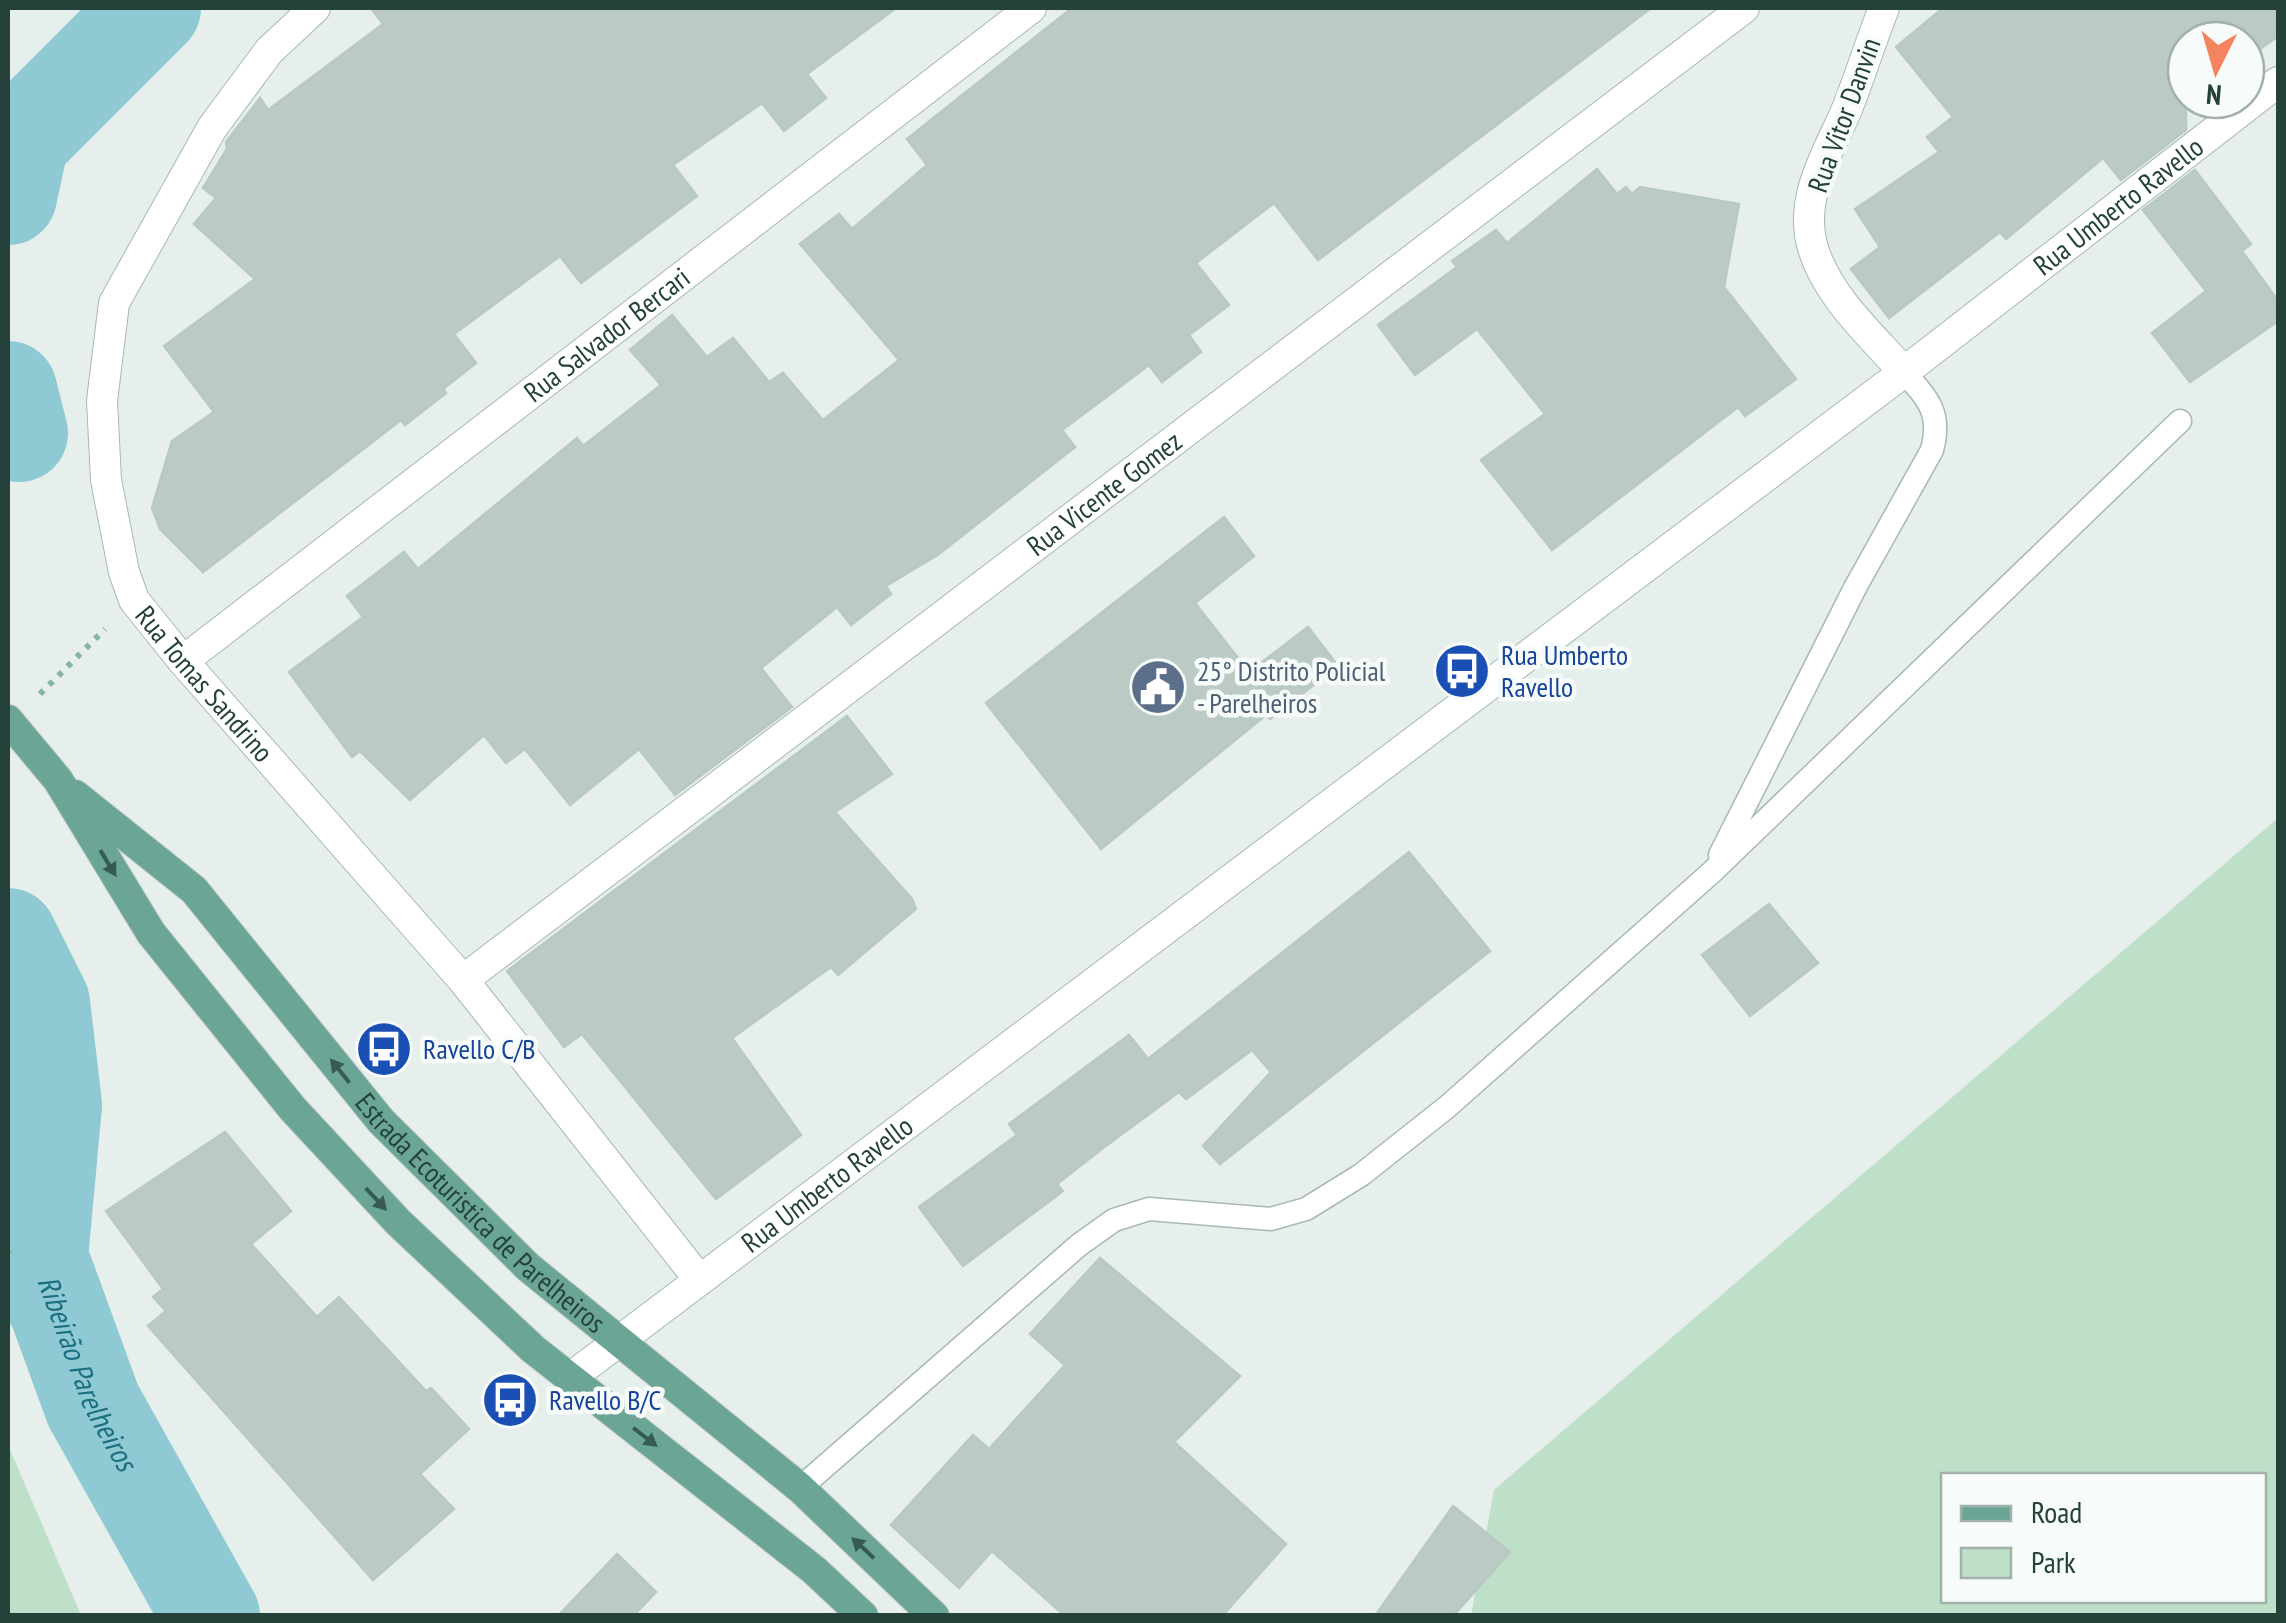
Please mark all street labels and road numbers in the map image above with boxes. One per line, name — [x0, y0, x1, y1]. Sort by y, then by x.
street label: Rua Vitor Danvin — [1798, 33, 1889, 197]
street label: Rua Umberto Ravello — [2025, 128, 2211, 283]
street label: Rua Salvador Bercari — [516, 259, 697, 410]
street label: Rua Vicente Gomez — [1019, 422, 1189, 564]
street label: Rua Tomas Sandrino — [128, 598, 282, 769]
street label: Estrada Ecoturistica de Parelheiros — [348, 1085, 613, 1341]
street label: Rua Umberto Ravello — [734, 1107, 920, 1260]

